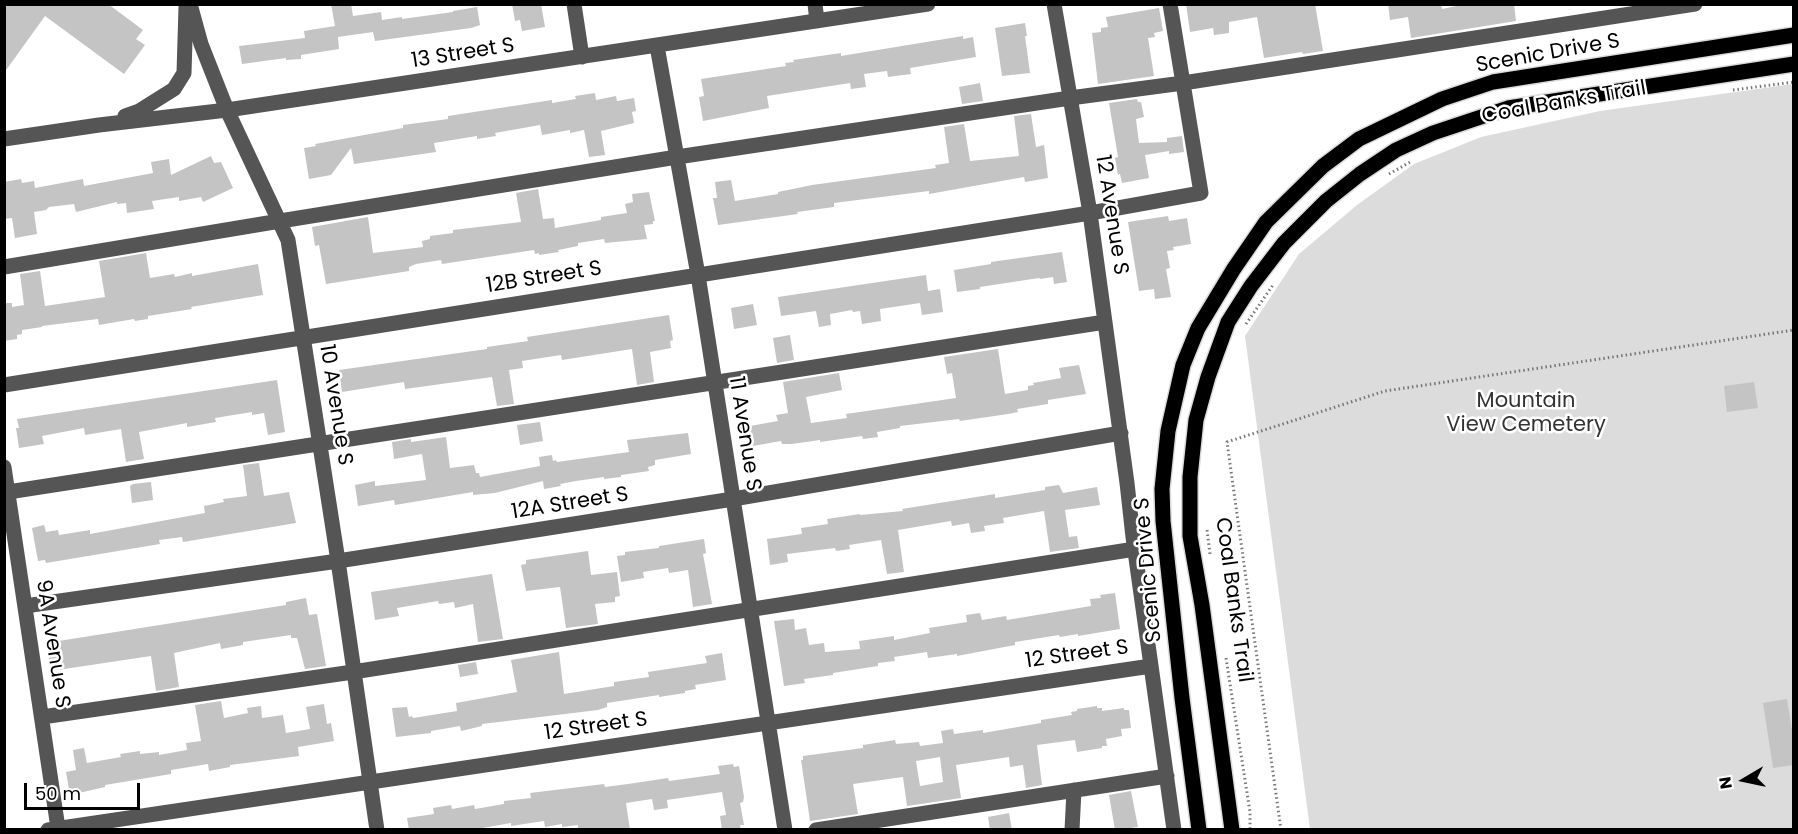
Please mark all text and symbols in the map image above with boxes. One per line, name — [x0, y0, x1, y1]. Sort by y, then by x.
street label: Scenic Drive S — [1474, 29, 1622, 79]
street label: 13 Street S — [410, 33, 516, 75]
street label: Coal Banks Trail — [1480, 76, 1648, 130]
street label: 12 Avenue S — [1089, 153, 1133, 277]
street label: 12B Street S — [484, 256, 604, 300]
street label: 10 Avenue S — [313, 343, 357, 467]
street label: 11 Avenue S — [722, 375, 766, 493]
park label: Mountain View Cemetery — [1446, 389, 1606, 439]
street label: 12A Street S — [510, 482, 630, 526]
street label: Scenic Drive S — [1130, 496, 1168, 644]
street label: Coal Banks Trail — [1209, 516, 1257, 684]
street label: 9A Avenue S — [29, 578, 75, 710]
street label: 12 Street S — [1024, 635, 1130, 675]
street label: 12 Street S — [543, 707, 649, 747]
north arrow — [1714, 750, 1774, 810]
scale bar — [27, 771, 142, 809]
text: N — [1713, 775, 1738, 791]
text: 50 m — [35, 781, 81, 806]

